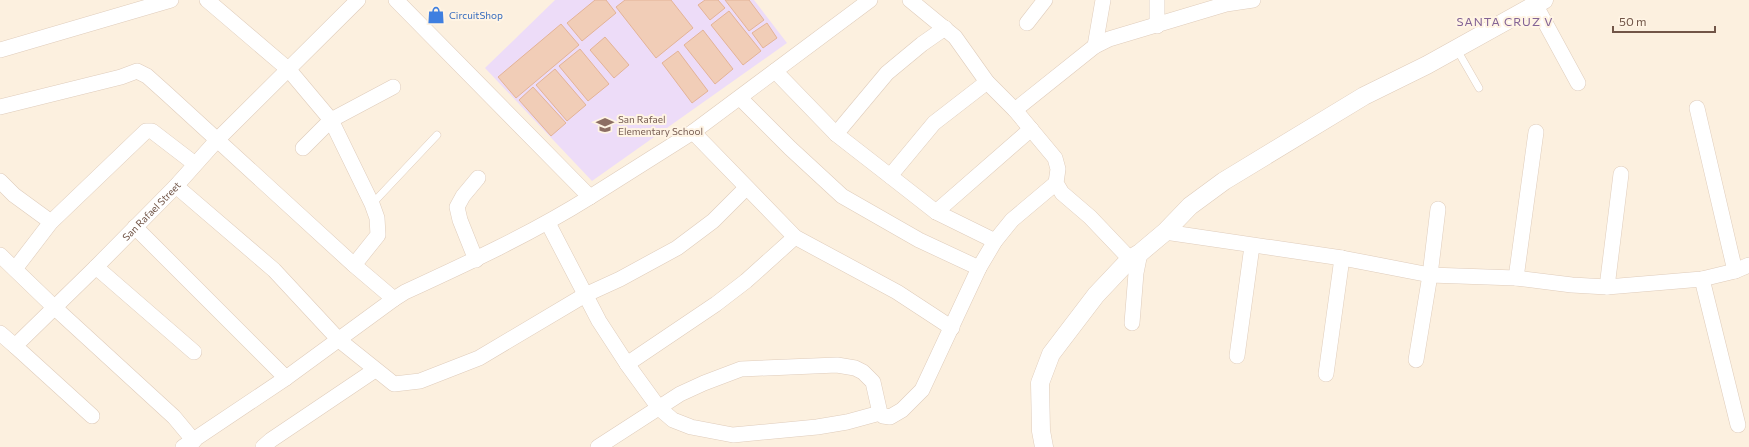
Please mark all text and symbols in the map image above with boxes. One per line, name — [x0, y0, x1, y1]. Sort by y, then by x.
shop icon: CircuitShop — [426, 5, 446, 25]
scale bar — [1613, 8, 1715, 34]
place label: CircuitShop — [449, 9, 503, 21]
district label: SANTA CRUZ V — [1457, 14, 1553, 28]
text: 50 m — [1619, 14, 1647, 28]
place label: San Rafael Elementary School — [618, 113, 703, 137]
school or university icon: San Rafael Elementary School — [595, 115, 615, 135]
street label: San Rafael Street — [120, 179, 183, 243]

